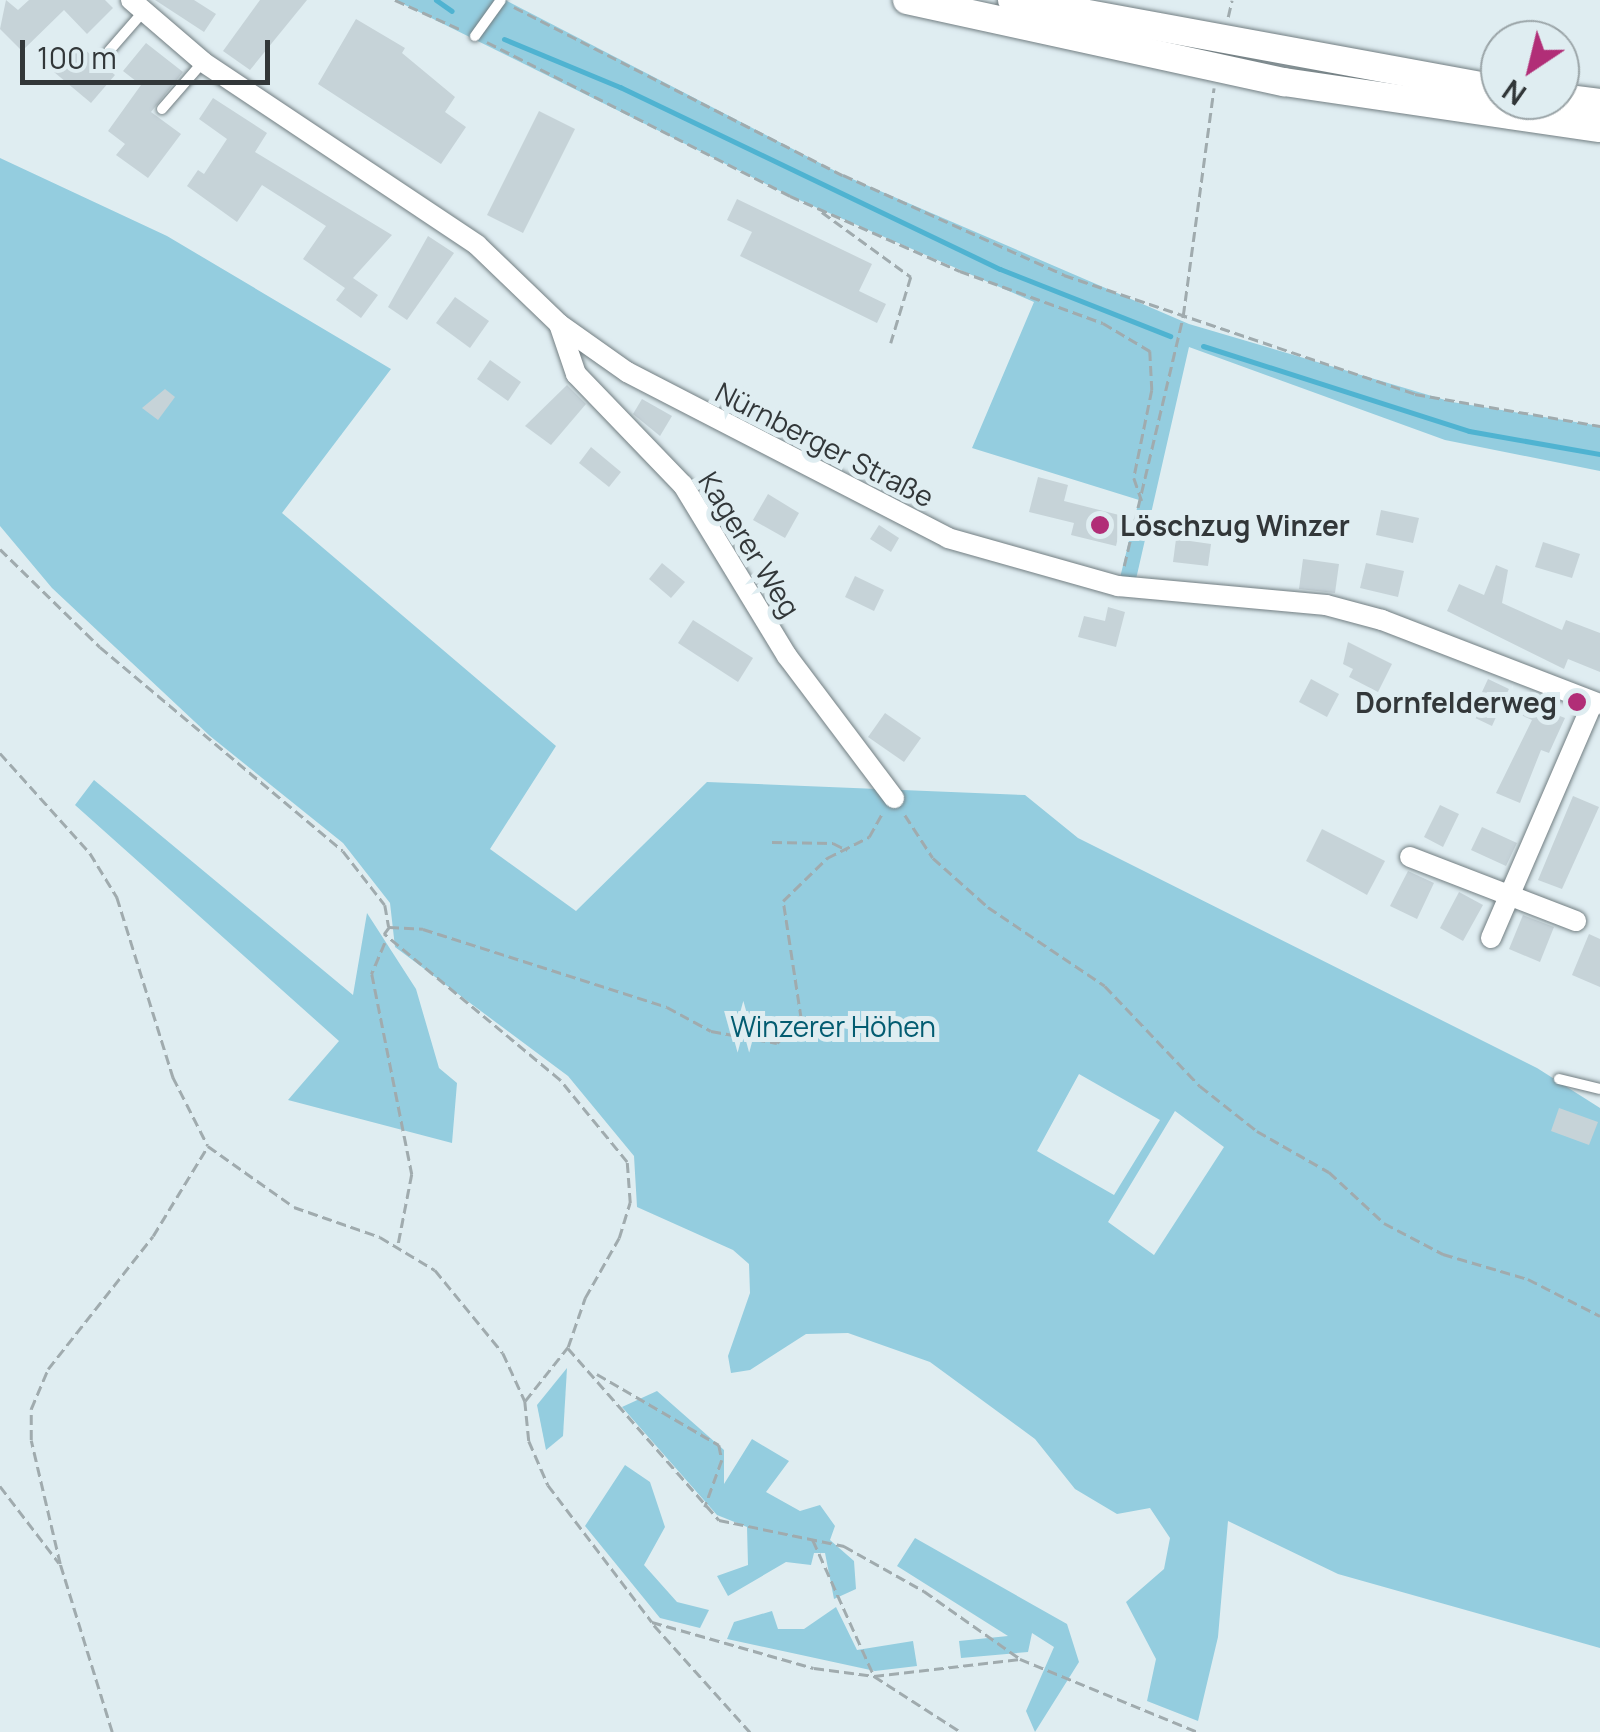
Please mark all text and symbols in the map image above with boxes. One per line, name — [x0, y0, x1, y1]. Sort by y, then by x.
scale bar — [25, 20, 275, 82]
north arrow — [1480, 20, 1580, 120]
text: 100 m — [37, 37, 117, 78]
text: N — [1495, 72, 1533, 114]
street label: Nürnberger Straße — [710, 374, 940, 514]
street label: Kagerer Weg — [692, 465, 808, 623]
place label: Löschzug Winzer — [1120, 508, 1350, 542]
marker: Löschzug Winzer — [1089, 514, 1111, 536]
place label: Dornfelderweg — [1355, 685, 1557, 719]
marker: Dornfelderweg — [1566, 691, 1588, 713]
park label: Winzerer Höhen — [730, 1009, 936, 1043]

